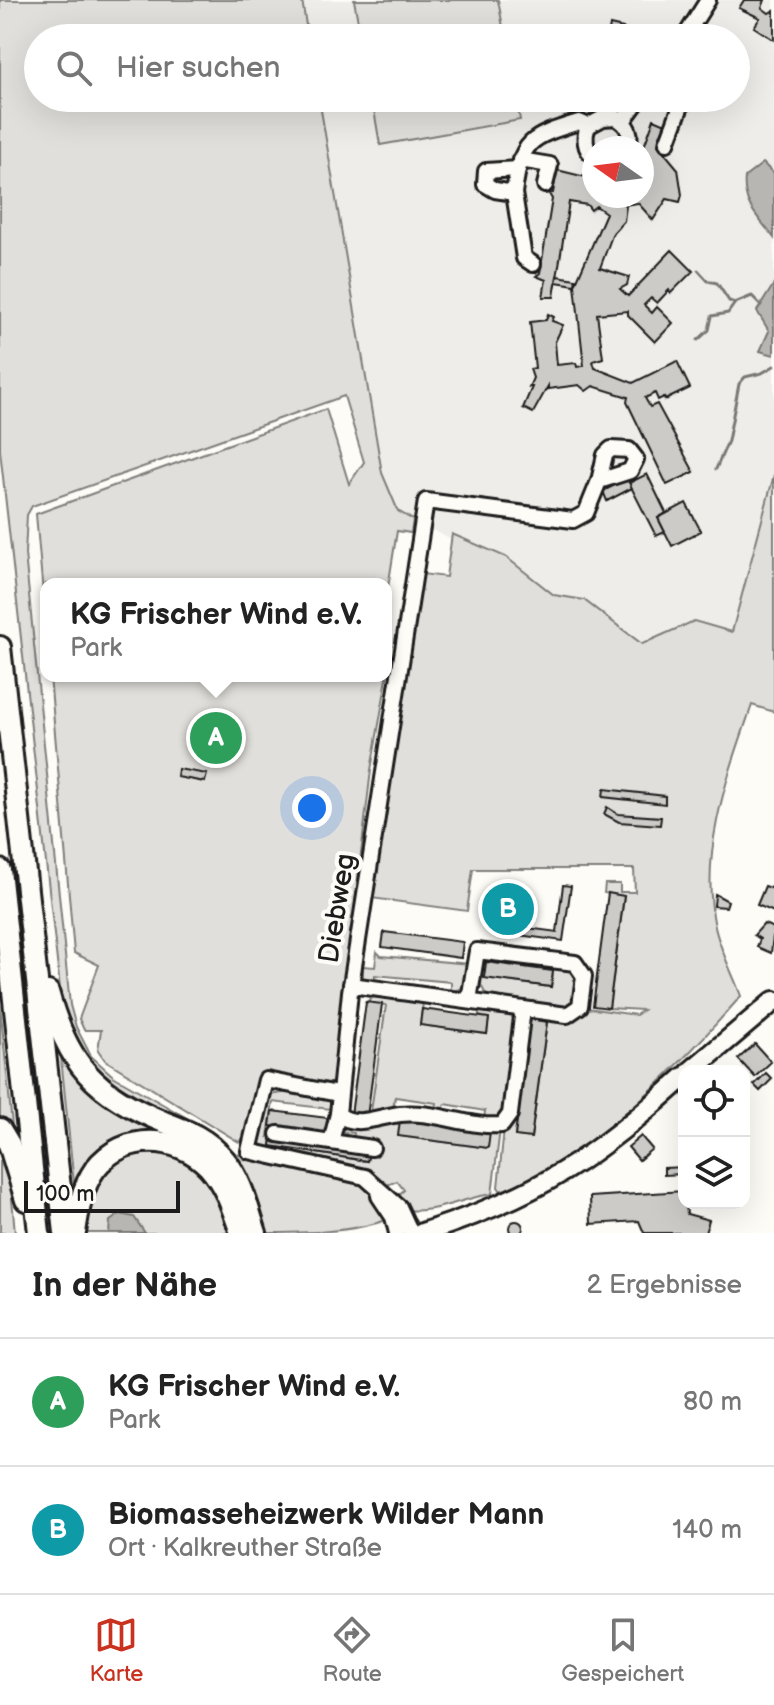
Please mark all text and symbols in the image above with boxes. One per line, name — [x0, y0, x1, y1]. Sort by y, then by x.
search box — [24, 24, 750, 112]
icon: search — [52, 46, 96, 90]
text: Hier suchen — [116, 50, 281, 86]
north arrow — [582, 136, 654, 208]
popup — [40, 578, 392, 682]
text: KG Frischer Wind e.V. — [70, 597, 362, 633]
text: Park — [70, 633, 122, 664]
pin: A — [190, 708, 242, 768]
your location — [292, 788, 332, 828]
street label: Diebweg — [313, 851, 362, 965]
pin: B — [482, 879, 534, 939]
map controls — [678, 1065, 750, 1209]
button: locate — [678, 1065, 750, 1137]
button: layers — [678, 1137, 750, 1209]
scale bar — [24, 1177, 180, 1213]
text: 100 m — [36, 1181, 95, 1208]
text: In der Nähe — [32, 1265, 217, 1306]
text: 2 Ergebnisse — [587, 1270, 742, 1301]
text: KG Frischer Wind e.V. — [108, 1369, 400, 1405]
text: A — [50, 1387, 66, 1418]
text: 80 m — [683, 1387, 742, 1418]
text: Park — [108, 1405, 160, 1436]
text: Biomasseheizwerk Wilder Mann — [108, 1497, 544, 1533]
text: B — [49, 1515, 67, 1546]
text: 140 m — [672, 1515, 742, 1546]
text: Ort · Kalkreuther Straße — [108, 1533, 382, 1564]
tab: Karte — [90, 1613, 143, 1688]
tab: Route — [323, 1613, 382, 1688]
tab: Gespeichert — [561, 1613, 684, 1688]

